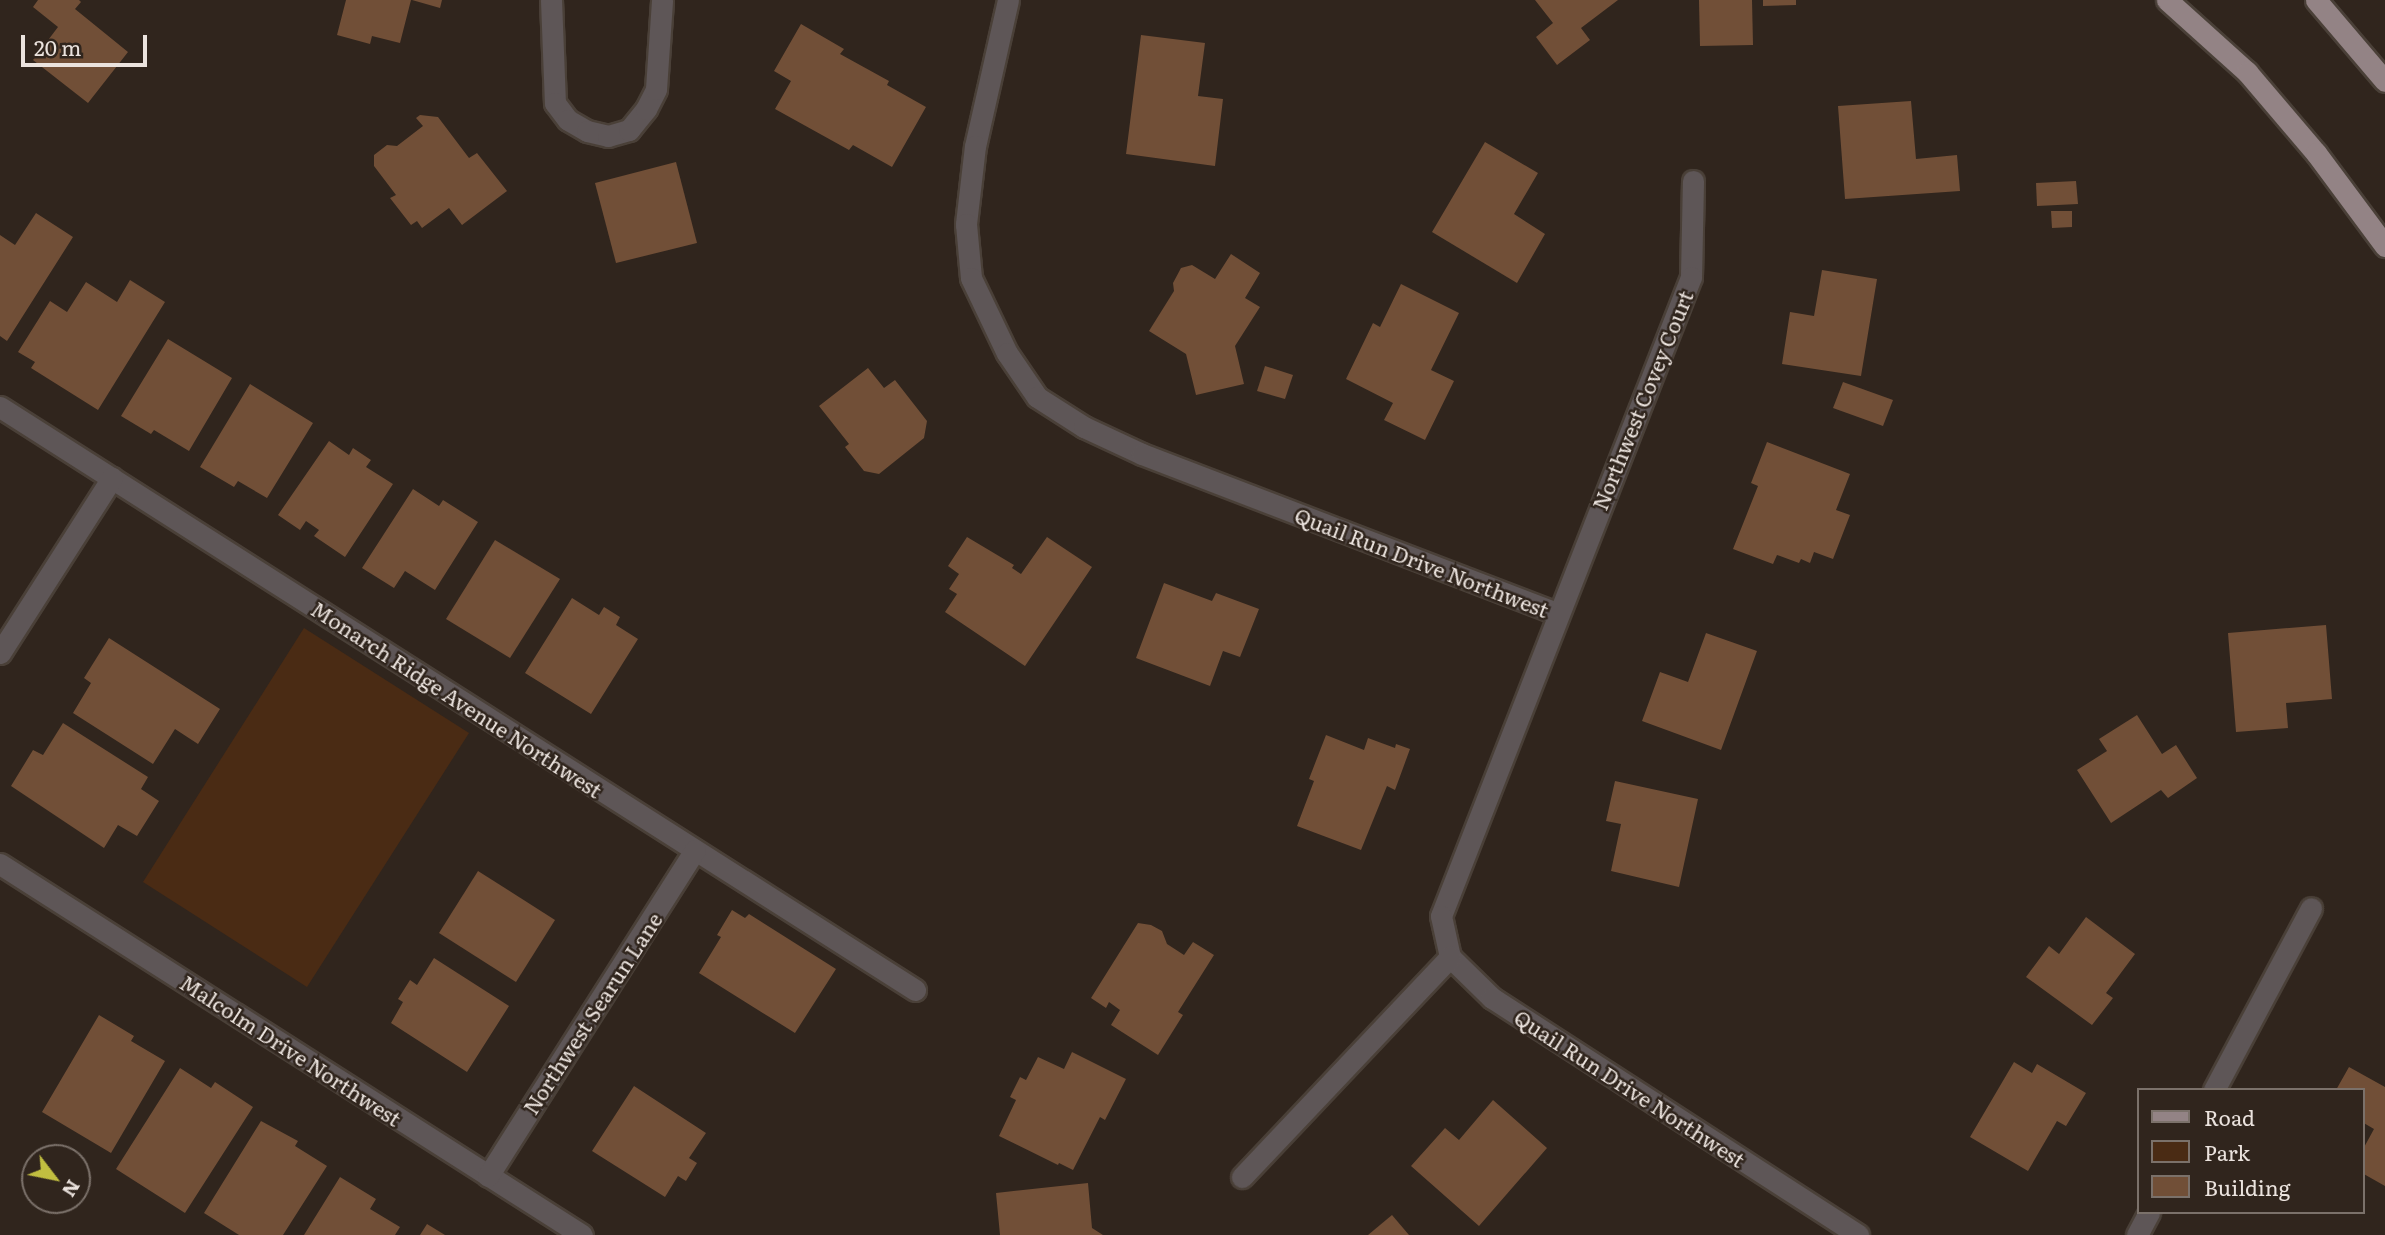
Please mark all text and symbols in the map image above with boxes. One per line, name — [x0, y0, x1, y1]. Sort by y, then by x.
scale bar — [24, 21, 150, 65]
text: 20 m — [34, 31, 81, 62]
street label: Northwest Covey Court — [1586, 287, 1698, 513]
street label: Quail Run Drive Northwest — [1291, 502, 1553, 622]
street label: Monarch Ridge Avenue Northwest — [307, 595, 607, 803]
street label: Northwest Searun Lane — [517, 907, 667, 1119]
street label: Malcolm Drive Northwest — [176, 969, 406, 1131]
street label: Quail Run Drive Northwest — [1510, 1004, 1750, 1172]
legend — [2136, 1088, 2364, 1214]
text: Road — [2204, 1101, 2255, 1132]
text: Park — [2204, 1136, 2250, 1167]
north arrow — [21, 1144, 91, 1214]
text: Building — [2204, 1171, 2290, 1202]
text: N — [56, 1175, 88, 1203]

